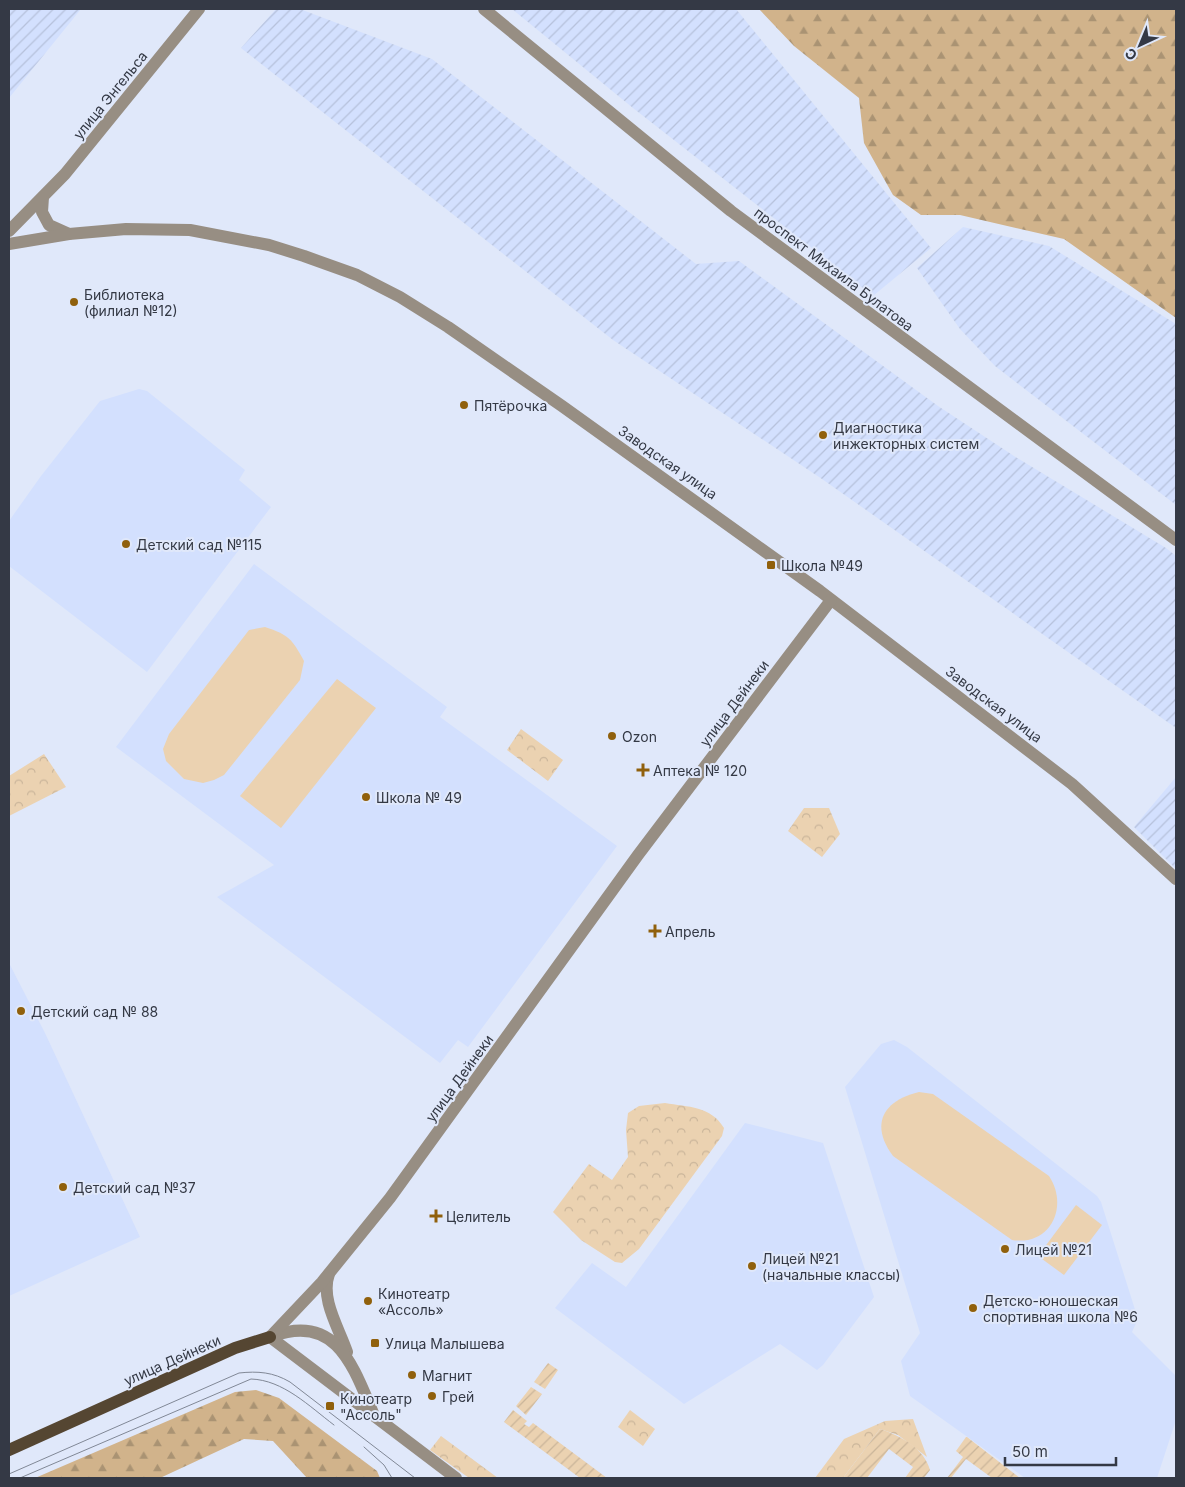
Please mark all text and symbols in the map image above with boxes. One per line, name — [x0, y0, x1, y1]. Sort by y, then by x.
north arrow — [1115, 20, 1165, 70]
text: С — [1121, 45, 1140, 64]
street label: улица Энгельса — [69, 48, 151, 142]
street label: проспект Михаила Булатова — [751, 204, 917, 334]
place label: Библиотека (филиал №12) — [84, 286, 178, 319]
marker: Библиотека (филиал №12) — [68, 296, 80, 308]
place label: Пятёрочка — [474, 397, 547, 414]
marker: Пятёрочка — [458, 399, 470, 411]
place label: Диагностика инжекторных систем — [833, 419, 979, 452]
street label: Заводская улица — [615, 422, 721, 502]
marker: Диагностика инжекторных систем — [817, 429, 829, 441]
place label: Детский сад №115 — [136, 536, 262, 553]
marker: Детский сад №115 — [120, 538, 132, 550]
place label: Школа №49 — [781, 557, 863, 574]
marker: Школа №49 — [765, 559, 777, 571]
street label: улица Дейнеки — [696, 656, 772, 750]
street label: Заводская улица — [942, 662, 1046, 746]
place label: Ozon — [622, 728, 657, 745]
marker: Ozon — [606, 730, 618, 742]
place label: Аптека № 120 — [653, 762, 747, 779]
marker: Аптека № 120 — [637, 764, 649, 776]
place label: Школа № 49 — [376, 789, 462, 806]
marker: Школа № 49 — [360, 791, 372, 803]
place label: Апрель — [665, 923, 716, 940]
marker: Апрель — [649, 925, 661, 937]
place label: Детский сад № 88 — [31, 1003, 158, 1020]
marker: Детский сад № 88 — [15, 1005, 27, 1017]
street label: улица Дейнеки — [422, 1031, 496, 1125]
place label: Детский сад №37 — [73, 1179, 196, 1196]
marker: Детский сад №37 — [57, 1181, 69, 1193]
place label: Целитель — [446, 1208, 511, 1225]
marker: Целитель — [430, 1210, 442, 1222]
place label: Лицей №21 — [1015, 1241, 1092, 1258]
marker: Лицей №21 — [999, 1243, 1011, 1255]
place label: Лицей №21 (начальные классы) — [762, 1250, 901, 1283]
marker: Лицей №21 (начальные классы) — [746, 1260, 758, 1272]
place label: Кинотеатр «Ассоль» — [378, 1285, 450, 1318]
place label: Детско-юношеская спортивная школа №6 — [983, 1292, 1138, 1325]
marker: Кинотеатр «Ассоль» — [362, 1295, 374, 1307]
marker: Детско-юношеская спортивная школа №6 — [967, 1302, 979, 1314]
street label: улица Дейнеки — [121, 1331, 223, 1389]
place label: Улица Малышева — [385, 1335, 505, 1352]
marker: Улица Малышева — [369, 1337, 381, 1349]
place label: Магнит — [422, 1367, 472, 1384]
marker: Магнит — [406, 1369, 418, 1381]
place label: Грей — [442, 1388, 474, 1405]
place label: Кинотеатр "Ассоль" — [340, 1390, 412, 1423]
marker: Грей — [426, 1390, 438, 1402]
marker: Кинотеатр "Ассоль" — [324, 1400, 336, 1412]
scale bar — [1005, 1434, 1116, 1466]
text: 50 m — [1012, 1442, 1048, 1461]

